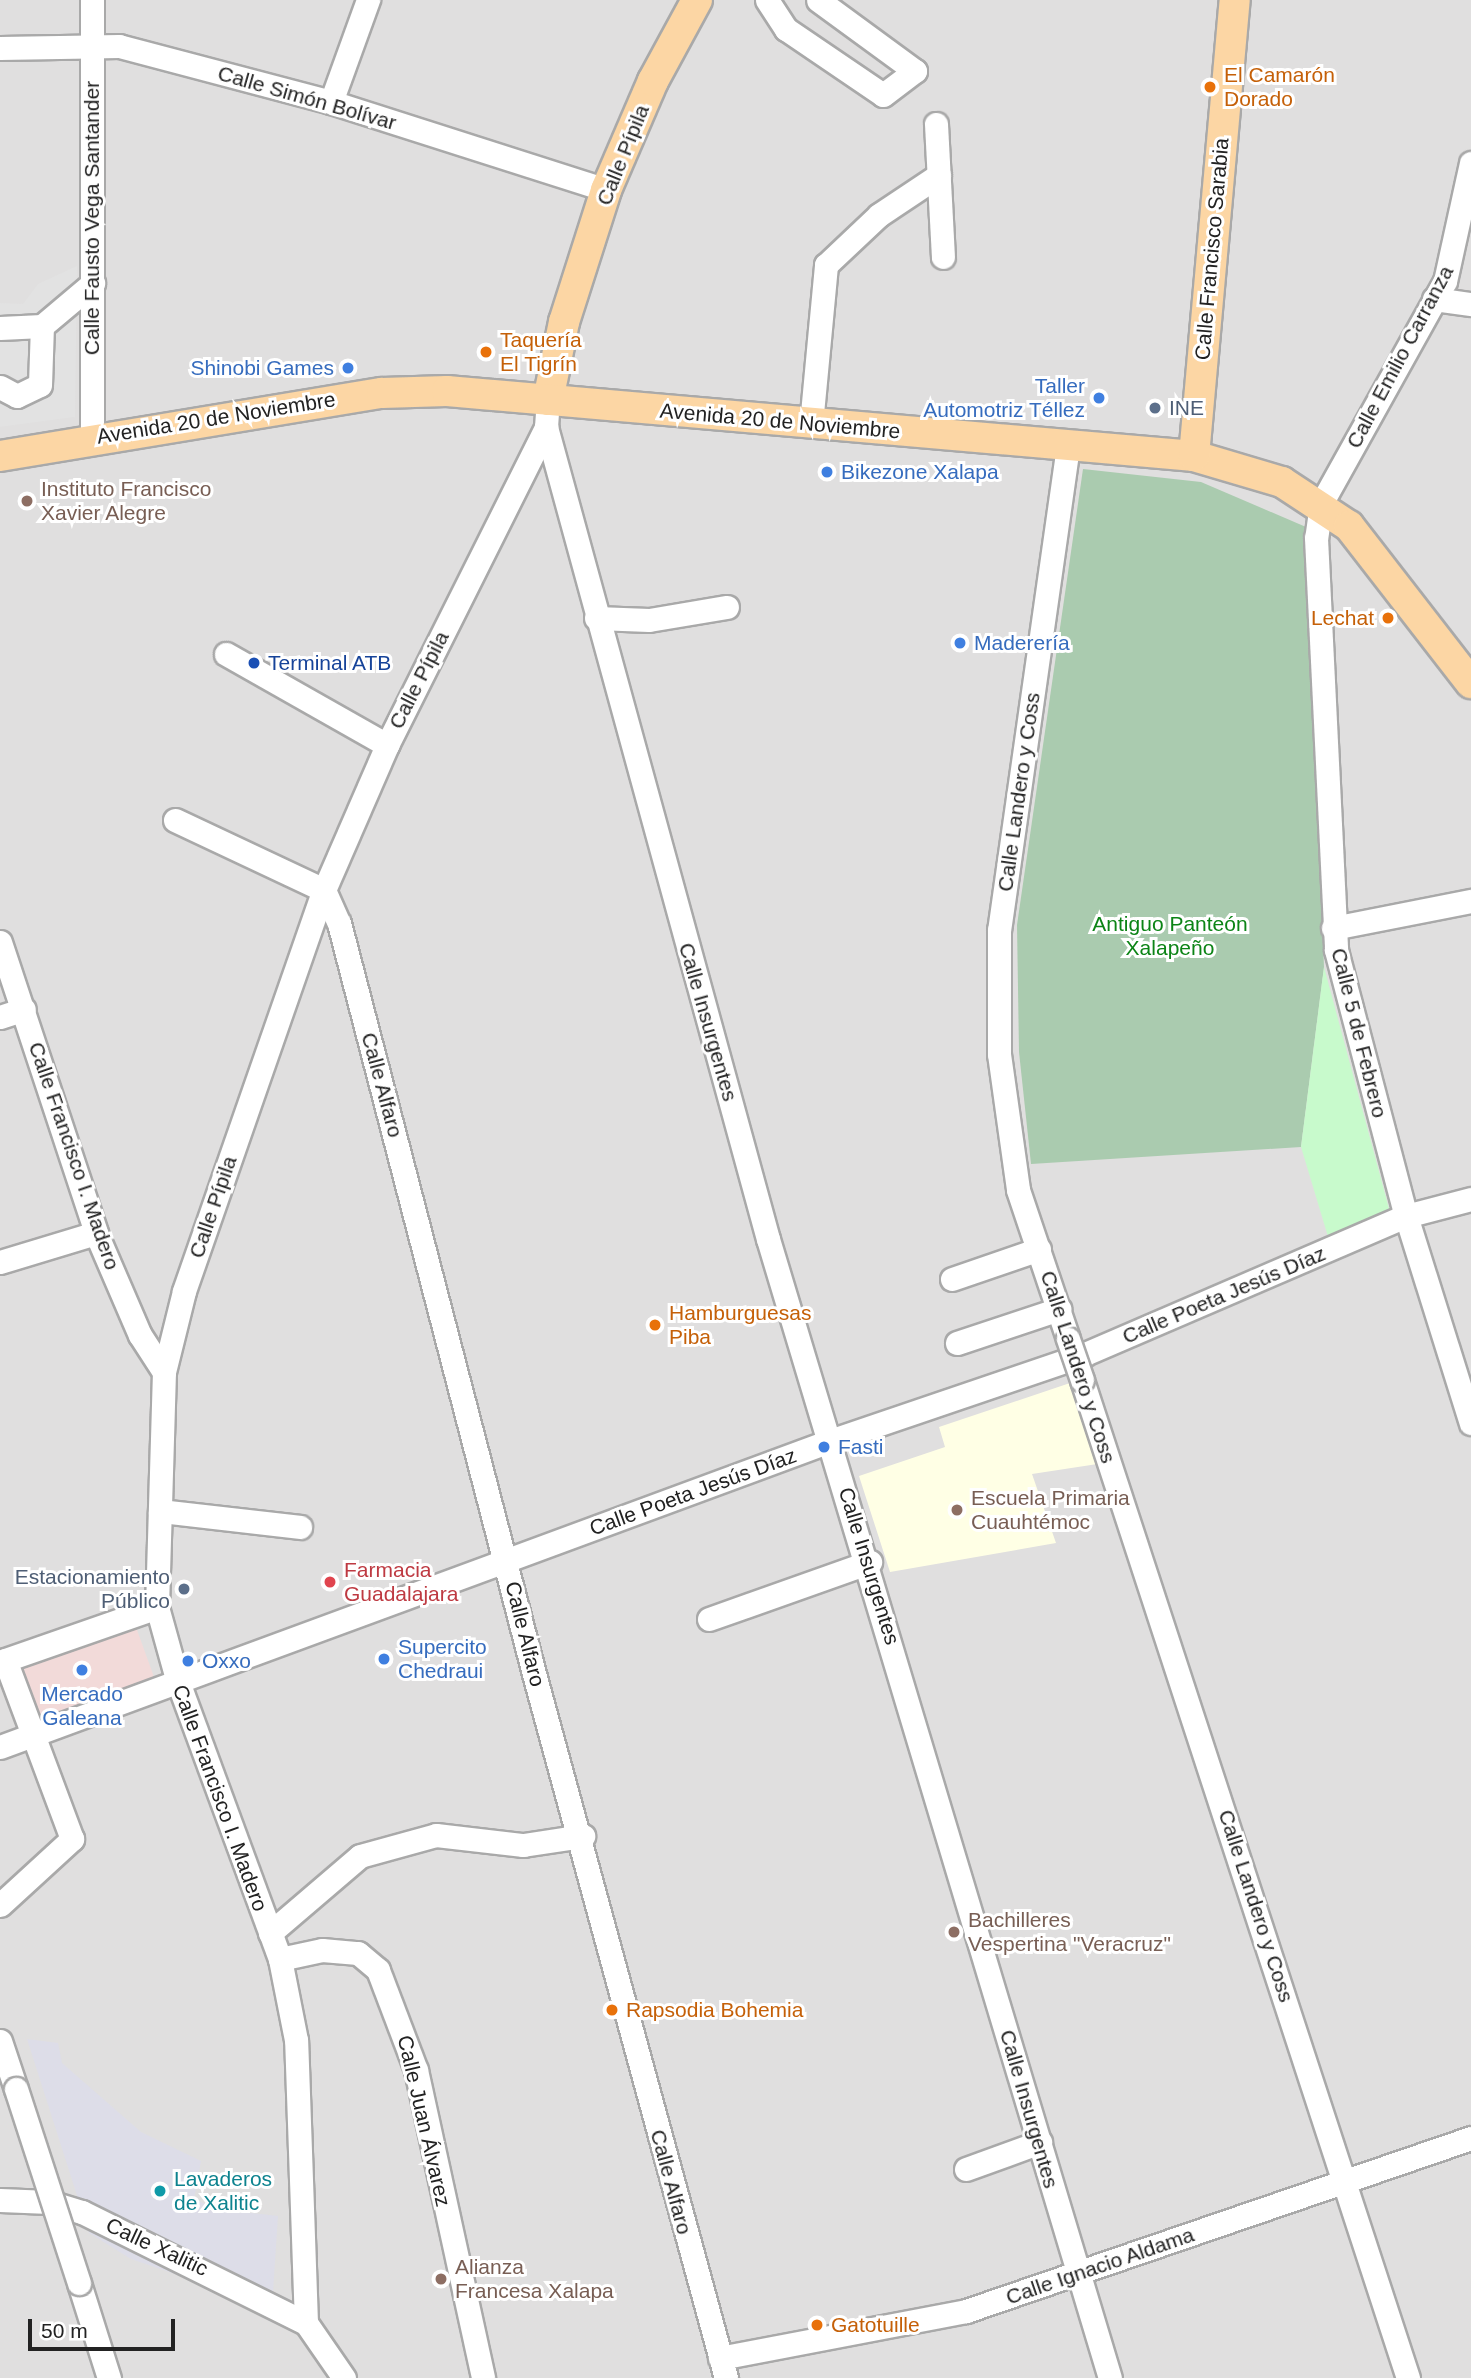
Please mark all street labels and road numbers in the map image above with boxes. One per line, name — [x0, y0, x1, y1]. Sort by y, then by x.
street label: Calle Simón Bolívar — [215, 60, 399, 136]
street label: Calle Fausto Vega Santander — [79, 81, 105, 355]
street label: Calle Pípila — [591, 101, 655, 209]
street label: Calle Francisco Sarabia — [1190, 137, 1234, 361]
street label: Calle Emilio Carranza — [1341, 261, 1459, 453]
street label: Avenida 20 de Noviembre — [95, 387, 337, 449]
street label: Avenida 20 de Noviembre — [659, 398, 901, 444]
street label: Calle Pípila — [384, 627, 454, 733]
street label: Calle Landero y Coss — [993, 691, 1045, 893]
street label: Calle Insurgentes — [673, 940, 743, 1104]
street label: Calle 5 de Febrero — [1326, 946, 1392, 1120]
street label: Calle Alfaro — [356, 1029, 408, 1141]
street label: Calle Francisco I. Madero — [23, 1039, 125, 1273]
street label: Calle Pípila — [184, 1153, 242, 1261]
street label: Calle Poeta Jesús Díaz — [1119, 1241, 1329, 1349]
street label: Calle Landero y Coss — [1035, 1268, 1121, 1466]
street label: Calle Poeta Jesús Díaz — [586, 1443, 800, 1541]
street label: Calle Insurgentes — [833, 1484, 905, 1648]
street label: Calle Alfaro — [500, 1578, 550, 1690]
street label: Calle Francisco I. Madero — [167, 1681, 273, 1915]
street label: Calle Landero y Coss — [1213, 1807, 1299, 2005]
street label: Calle Insurgentes — [994, 2027, 1064, 2191]
street label: Calle Juan Álvarez — [392, 2033, 456, 2209]
street label: Calle Alfaro — [645, 2126, 697, 2238]
street label: Calle Xalitic — [102, 2212, 212, 2282]
street label: Calle Ignacio Aldama — [1002, 2222, 1198, 2310]

